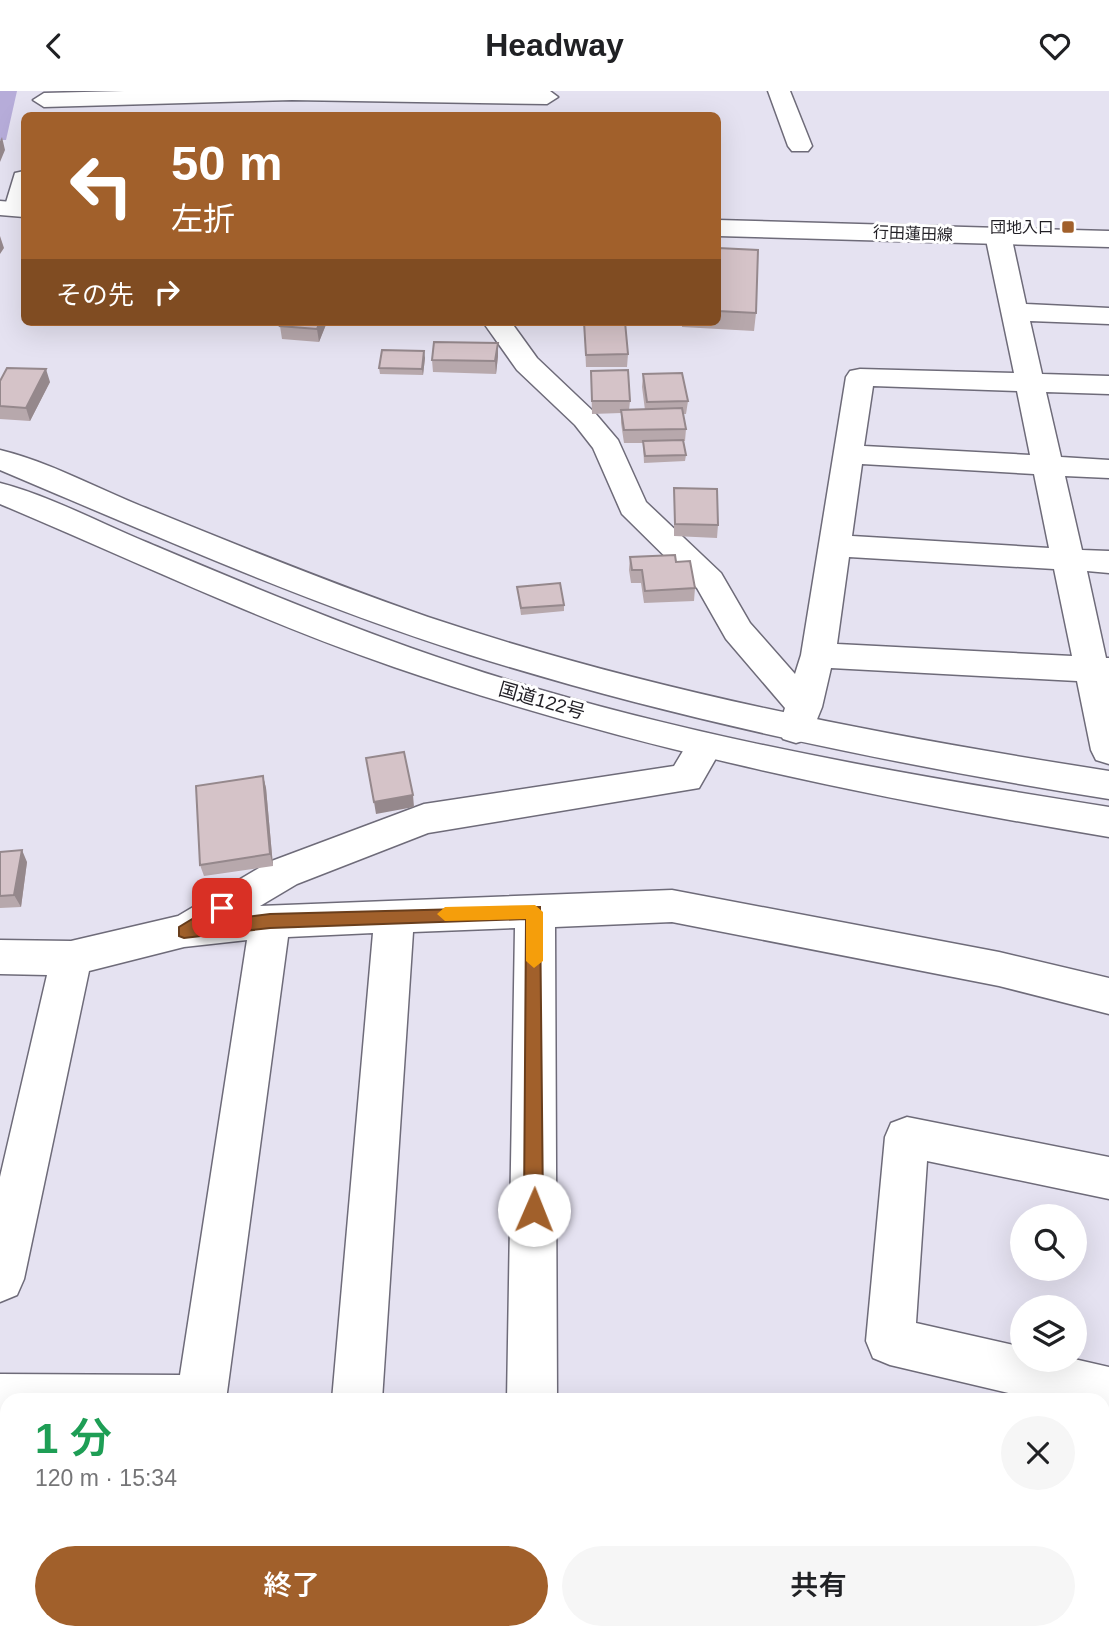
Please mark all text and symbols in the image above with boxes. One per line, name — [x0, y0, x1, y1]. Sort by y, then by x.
icon: back — [35, 27, 73, 65]
text: Headway — [485, 27, 624, 63]
icon: heart — [1036, 27, 1074, 65]
text: 50 m — [171, 136, 283, 190]
icon: left — [56, 140, 147, 231]
text: 左折 — [171, 201, 235, 237]
place label: 団地入口 — [990, 219, 1054, 236]
marker: 団地入口 — [1060, 219, 1076, 235]
street label: 行田蓮田線 — [873, 224, 953, 243]
icon: right — [148, 273, 186, 311]
text: その先 — [56, 280, 134, 310]
street label: 国道122号 — [496, 678, 587, 723]
pin — [192, 878, 252, 938]
icon: arrive — [203, 889, 241, 927]
position arrow — [497, 1173, 571, 1247]
map controls — [1010, 1204, 1087, 1372]
button: search — [1010, 1204, 1087, 1281]
button: layers — [1010, 1295, 1087, 1372]
text: 1 分 — [35, 1415, 112, 1462]
button: close — [1001, 1416, 1075, 1490]
text: 120 m · 15:34 — [35, 1465, 177, 1491]
button: 終了 — [35, 1546, 548, 1626]
button: 共有 — [562, 1546, 1075, 1626]

